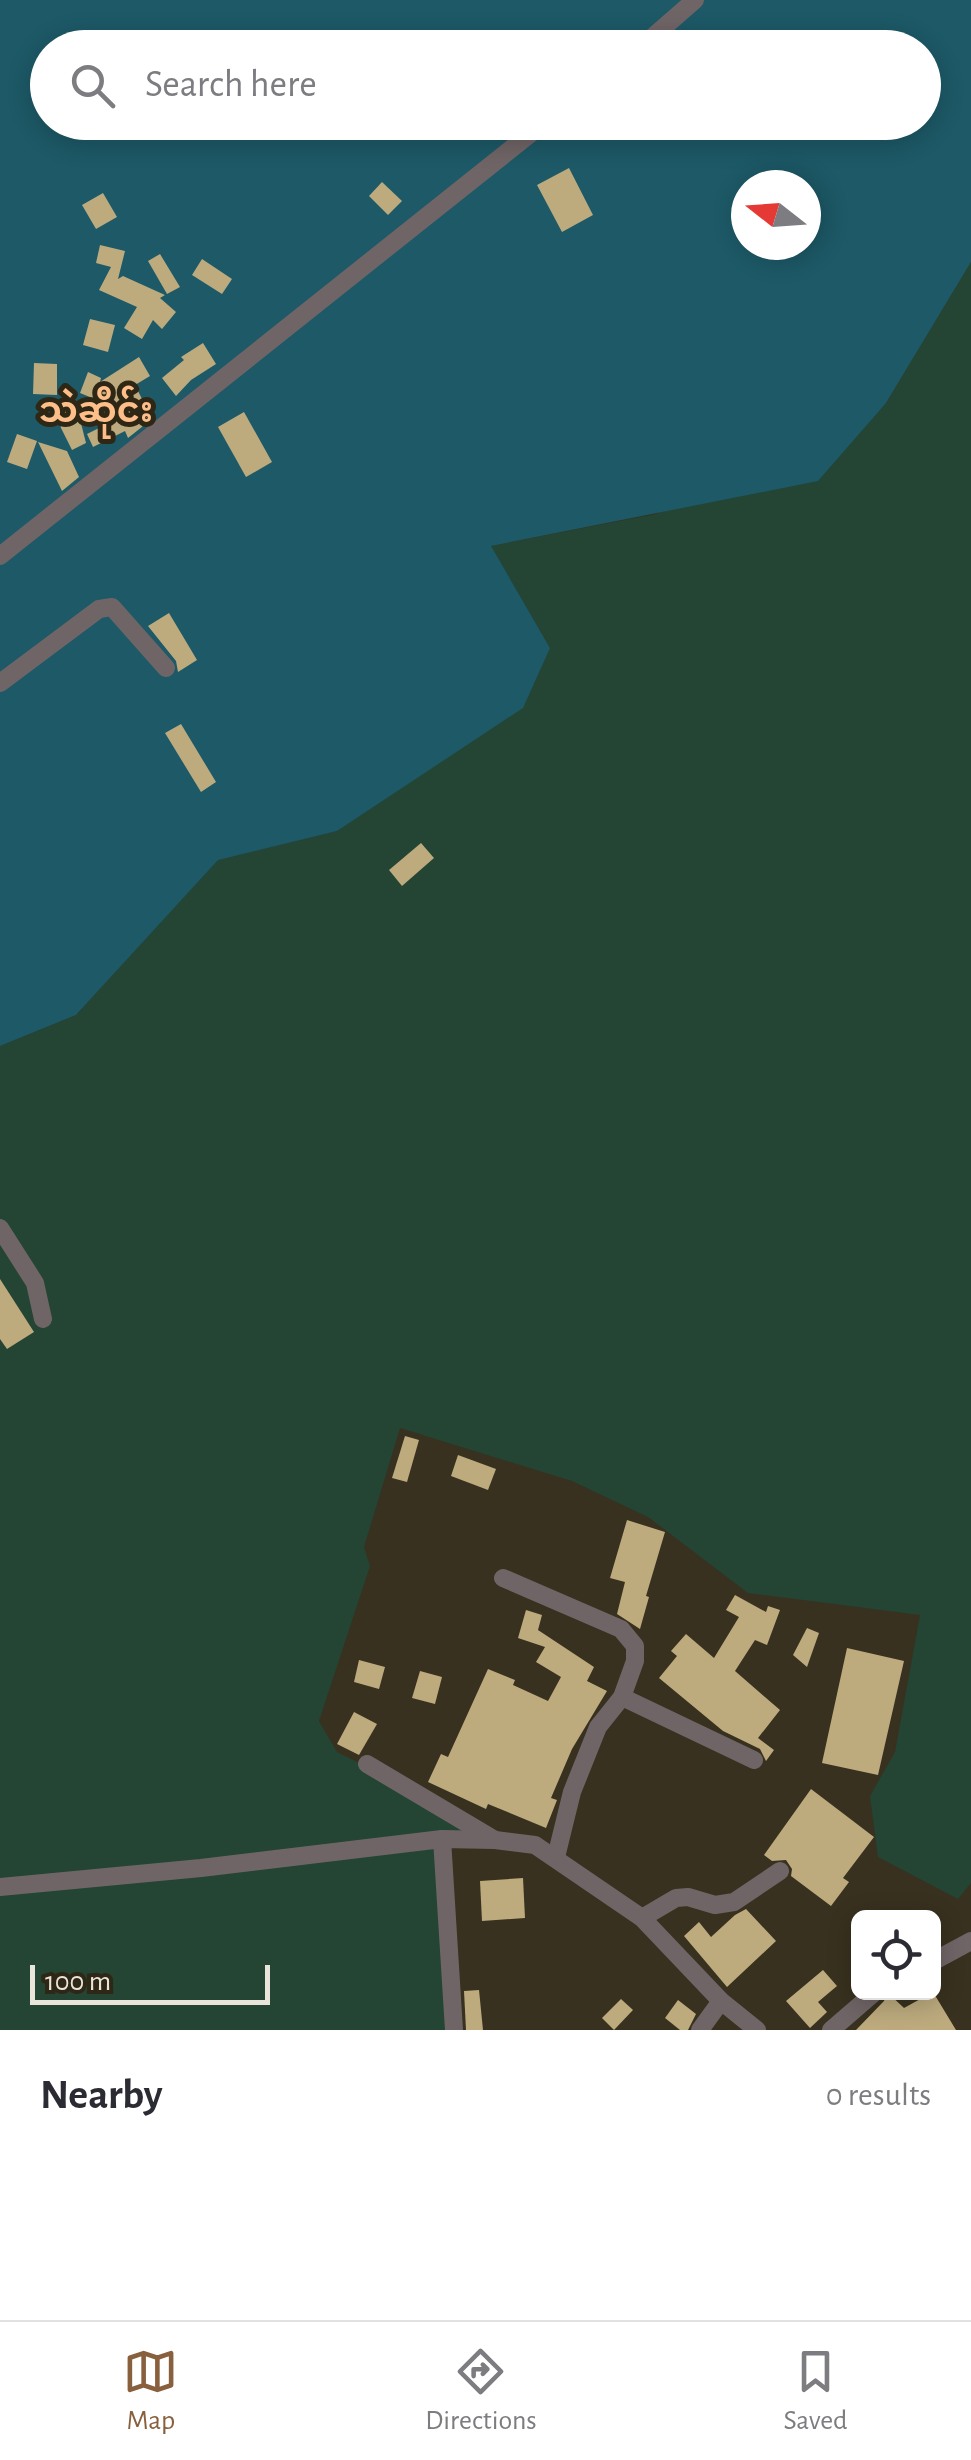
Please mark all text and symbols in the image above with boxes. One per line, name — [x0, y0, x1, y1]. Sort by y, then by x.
search box — [30, 30, 941, 140]
icon: search — [65, 58, 120, 113]
text: Search here — [145, 66, 317, 104]
north arrow — [731, 170, 821, 260]
district label: သဲဆိုင်း — [39, 385, 153, 439]
map controls — [851, 1910, 941, 2000]
button: locate — [851, 1910, 941, 2000]
scale bar — [30, 1960, 270, 2004]
text: 100 m — [45, 1968, 111, 1996]
text: Nearby — [40, 2074, 163, 2116]
text: 0 results — [826, 2079, 931, 2111]
tab: Map — [123, 2344, 178, 2438]
tab: Directions — [425, 2344, 537, 2438]
tab: Saved — [784, 2344, 848, 2438]

